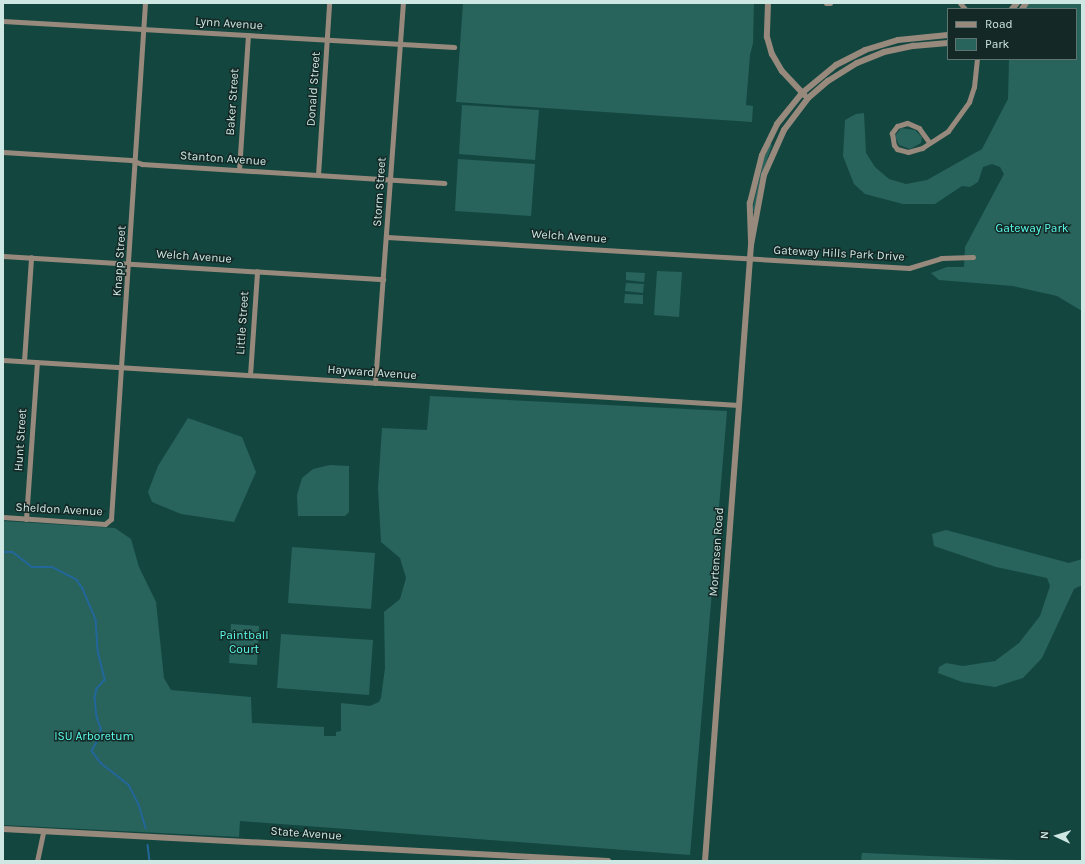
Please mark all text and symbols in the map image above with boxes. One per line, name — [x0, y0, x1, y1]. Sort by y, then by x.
legend — [947, 8, 1077, 60]
street label: Lynn Avenue — [195, 14, 263, 34]
text: Road — [985, 17, 1013, 31]
text: Park — [985, 37, 1009, 51]
street label: Donald Street — [304, 51, 324, 127]
street label: Baker Street — [223, 68, 243, 136]
street label: Stanton Avenue — [179, 149, 267, 169]
street label: Storm Street — [370, 157, 390, 227]
park label: Gateway Park — [995, 222, 1069, 236]
street label: Knapp Street — [110, 225, 130, 297]
street label: Welch Avenue — [531, 227, 607, 247]
street label: Gateway Hills Park Drive — [773, 243, 905, 265]
street label: Welch Avenue — [156, 247, 232, 267]
street label: Little Street — [234, 291, 252, 355]
street label: Hayward Avenue — [327, 363, 417, 383]
street label: Hunt Street — [12, 408, 30, 472]
street label: Sheldon Avenue — [15, 501, 103, 519]
street label: Mortensen Road — [707, 507, 727, 597]
park label: Paintball Court — [219, 629, 269, 657]
park label: ISU Arboretum — [54, 730, 134, 744]
north arrow — [1037, 816, 1077, 856]
street label: State Avenue — [270, 824, 342, 844]
text: N — [1038, 831, 1051, 840]

